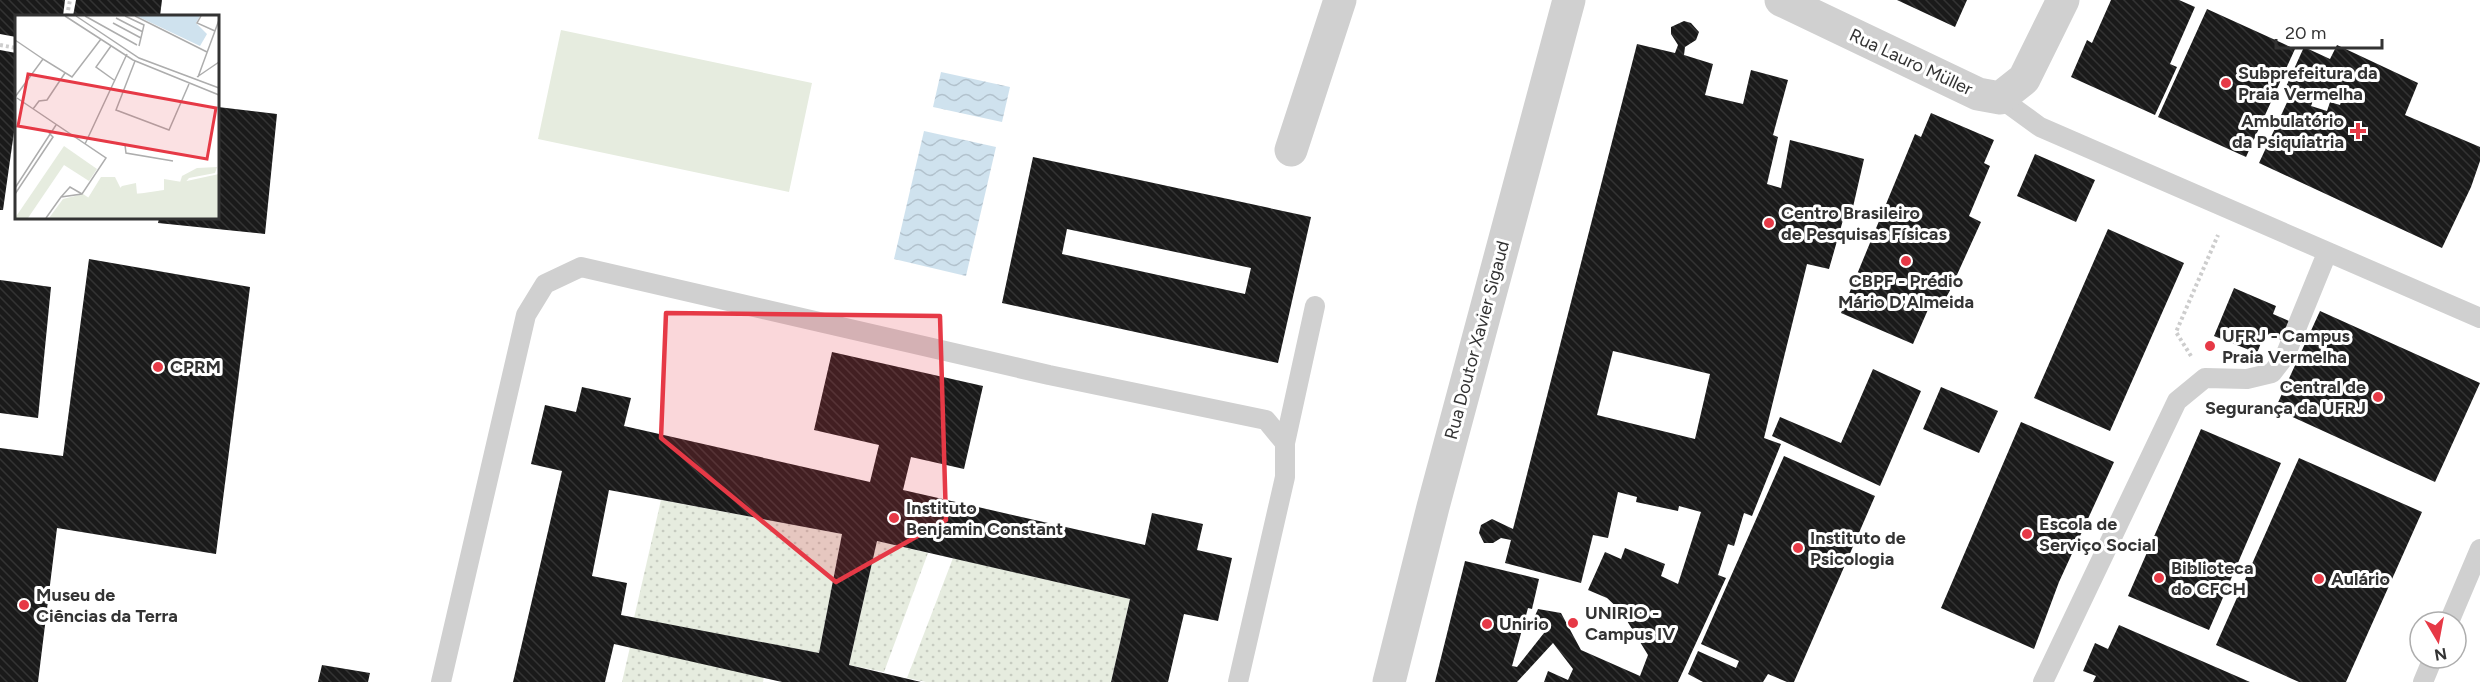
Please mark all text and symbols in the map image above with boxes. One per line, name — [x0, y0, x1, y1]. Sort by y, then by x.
scale bar — [2276, 12, 2382, 50]
inset map — [15, 15, 219, 219]
text: 20 m — [2285, 22, 2326, 44]
street label: Rua Lauro Müller — [1846, 24, 1976, 100]
place label: Subprefeitura da Praia Vermelha — [2238, 62, 2378, 105]
marker: Subprefeitura da Praia Vermelha — [2219, 76, 2233, 90]
place label: Ambulatório da Psiquiatria — [2232, 110, 2344, 153]
marker: Ambulatório da Psiquiatria — [2349, 122, 2367, 140]
place label: Centro Brasileiro de Pesquisas Físicas — [1781, 202, 1947, 245]
marker: Centro Brasileiro de Pesquisas Físicas — [1762, 216, 1776, 230]
street label: Rua Doutor Xavier Sigaud — [1440, 238, 1514, 442]
marker: CBPF - Prédio Mário D'Almeida — [1899, 254, 1913, 268]
place label: CBPF - Prédio Mário D'Almeida — [1838, 270, 1974, 313]
place label: UFRJ - Campus Praia Vermelha — [2222, 325, 2350, 368]
marker: UFRJ - Campus Praia Vermelha — [2203, 339, 2217, 353]
place label: CPRM — [170, 356, 221, 378]
marker: CPRM — [151, 360, 165, 374]
place label: Central de Segurança da UFRJ — [2205, 376, 2366, 419]
marker: Central de Segurança da UFRJ — [2371, 390, 2385, 404]
place label: Instituto Benjamin Constant — [906, 497, 1063, 540]
marker: Instituto Benjamin Constant — [887, 511, 901, 525]
place label: Escola de Serviço Social — [2039, 513, 2156, 556]
place label: Instituto de Psicologia — [1810, 527, 1906, 570]
marker: Escola de Serviço Social — [2020, 527, 2034, 541]
marker: Instituto de Psicologia — [1791, 541, 1805, 555]
place label: Biblioteca do CFCH — [2171, 557, 2254, 600]
place label: Aulário — [2331, 568, 2390, 590]
marker: Biblioteca do CFCH — [2152, 571, 2166, 585]
marker: Aulário — [2312, 572, 2326, 586]
place label: Museu de Ciências da Terra — [36, 584, 178, 627]
marker: Museu de Ciências da Terra — [17, 598, 31, 612]
place label: UNIRIO - Campus IV — [1585, 602, 1675, 645]
north arrow — [2408, 610, 2468, 670]
place label: Unirio — [1499, 613, 1549, 635]
marker: UNIRIO - Campus IV — [1566, 616, 1580, 630]
marker: Unirio — [1480, 617, 1494, 631]
text: N — [2433, 644, 2448, 665]

